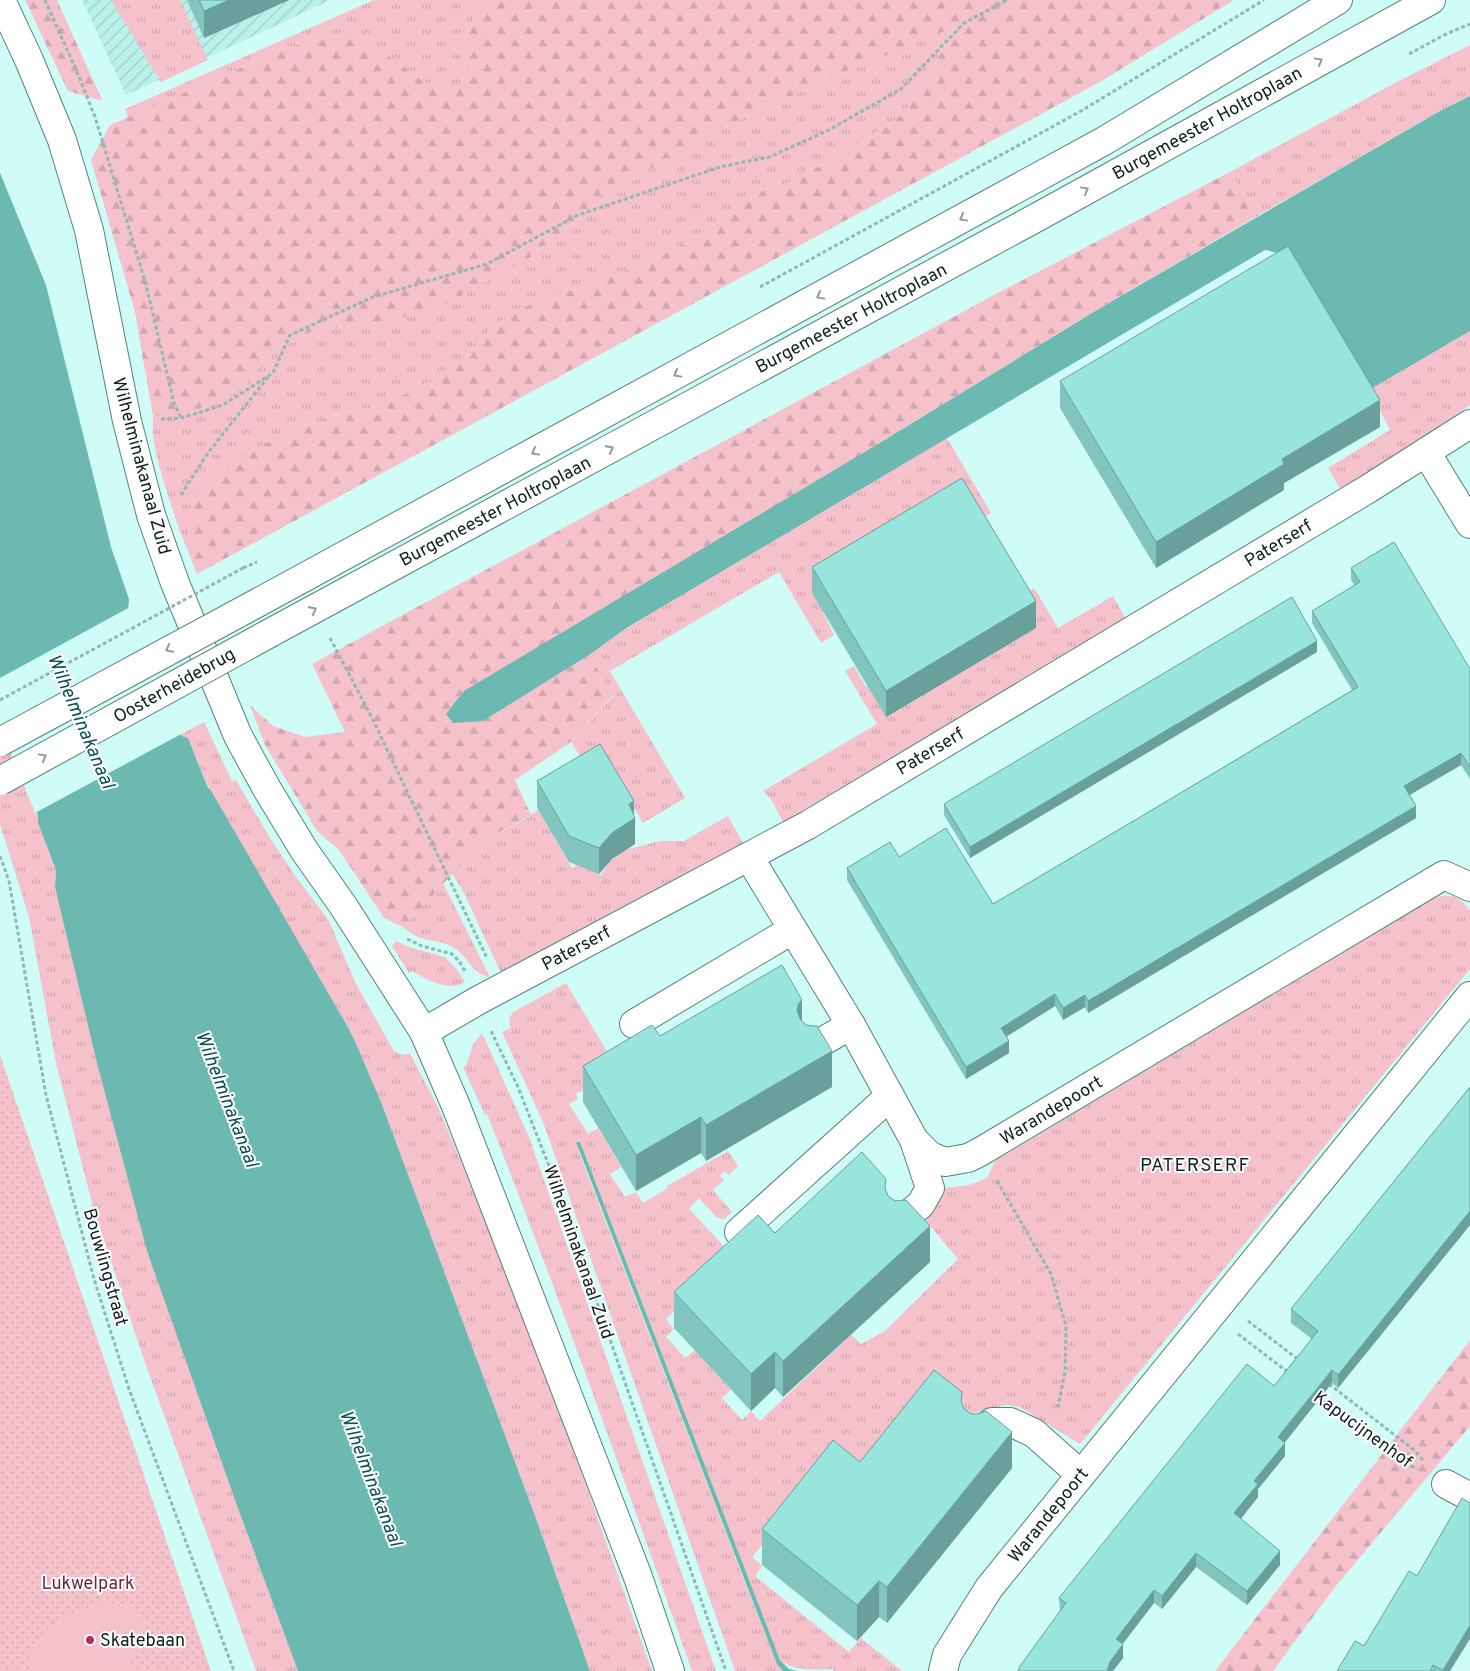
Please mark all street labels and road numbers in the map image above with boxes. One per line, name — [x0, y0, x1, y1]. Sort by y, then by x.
street label: Burgemeester Holtroplaan — [1109, 62, 1307, 186]
street label: Burgemeester Holtroplaan — [752, 259, 951, 380]
street label: Wilhelminakanaal Zuid — [106, 375, 175, 557]
street label: Burgemeester Holtroplaan — [396, 452, 595, 573]
street label: Paterserf — [1241, 515, 1317, 573]
street label: Oosterheidebrug — [110, 643, 240, 729]
street label: Paterserf — [893, 723, 969, 781]
street label: Paterserf — [538, 922, 615, 977]
street label: Warandepoort — [996, 1072, 1107, 1151]
street label: Wilhelminakanaal Zuid — [537, 1163, 618, 1342]
street label: Bouwlingstraat — [77, 1206, 132, 1329]
street label: Kapucijnenhof — [1308, 1387, 1416, 1474]
street label: Warandepoort — [1004, 1464, 1095, 1568]

